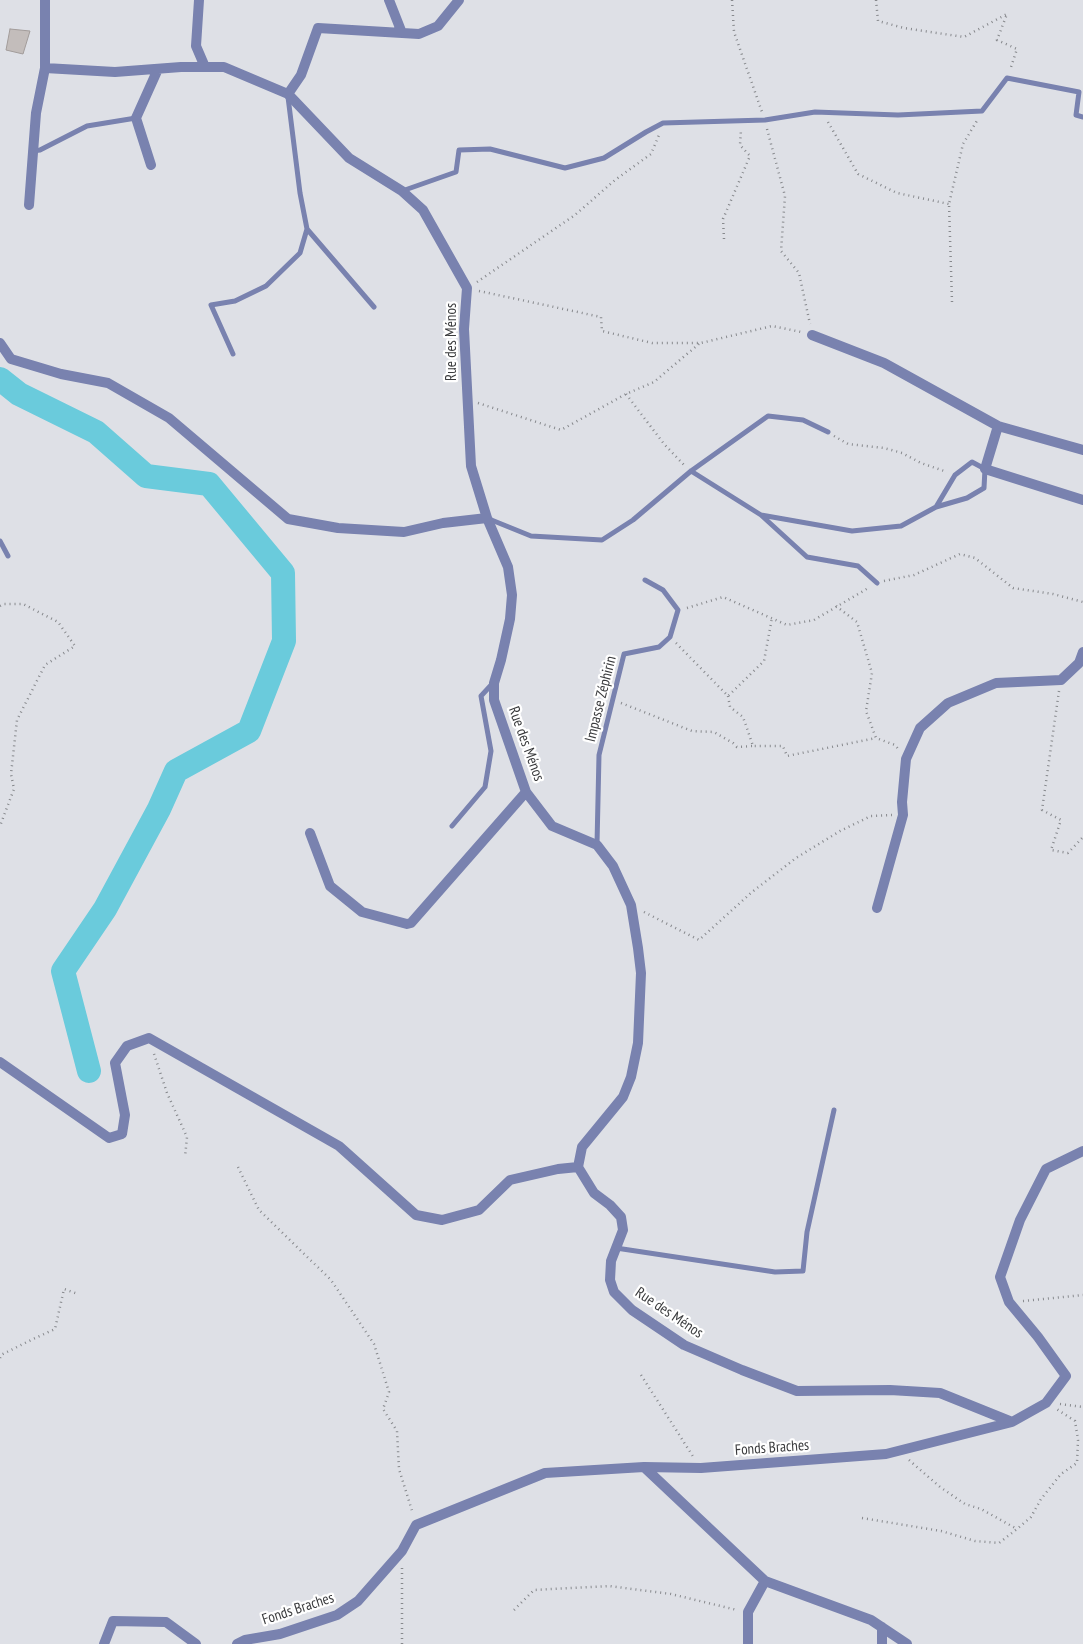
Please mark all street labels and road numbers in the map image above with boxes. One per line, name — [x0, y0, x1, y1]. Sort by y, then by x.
street label: Rue des Ménos — [443, 303, 461, 381]
street label: Impasse Zéphirin — [582, 654, 620, 744]
street label: Rue des Ménos — [504, 704, 548, 784]
street label: Rue des Ménos — [632, 1284, 706, 1342]
street label: Fonds Braches — [734, 1436, 810, 1460]
street label: Fonds Braches — [260, 1589, 336, 1629]

